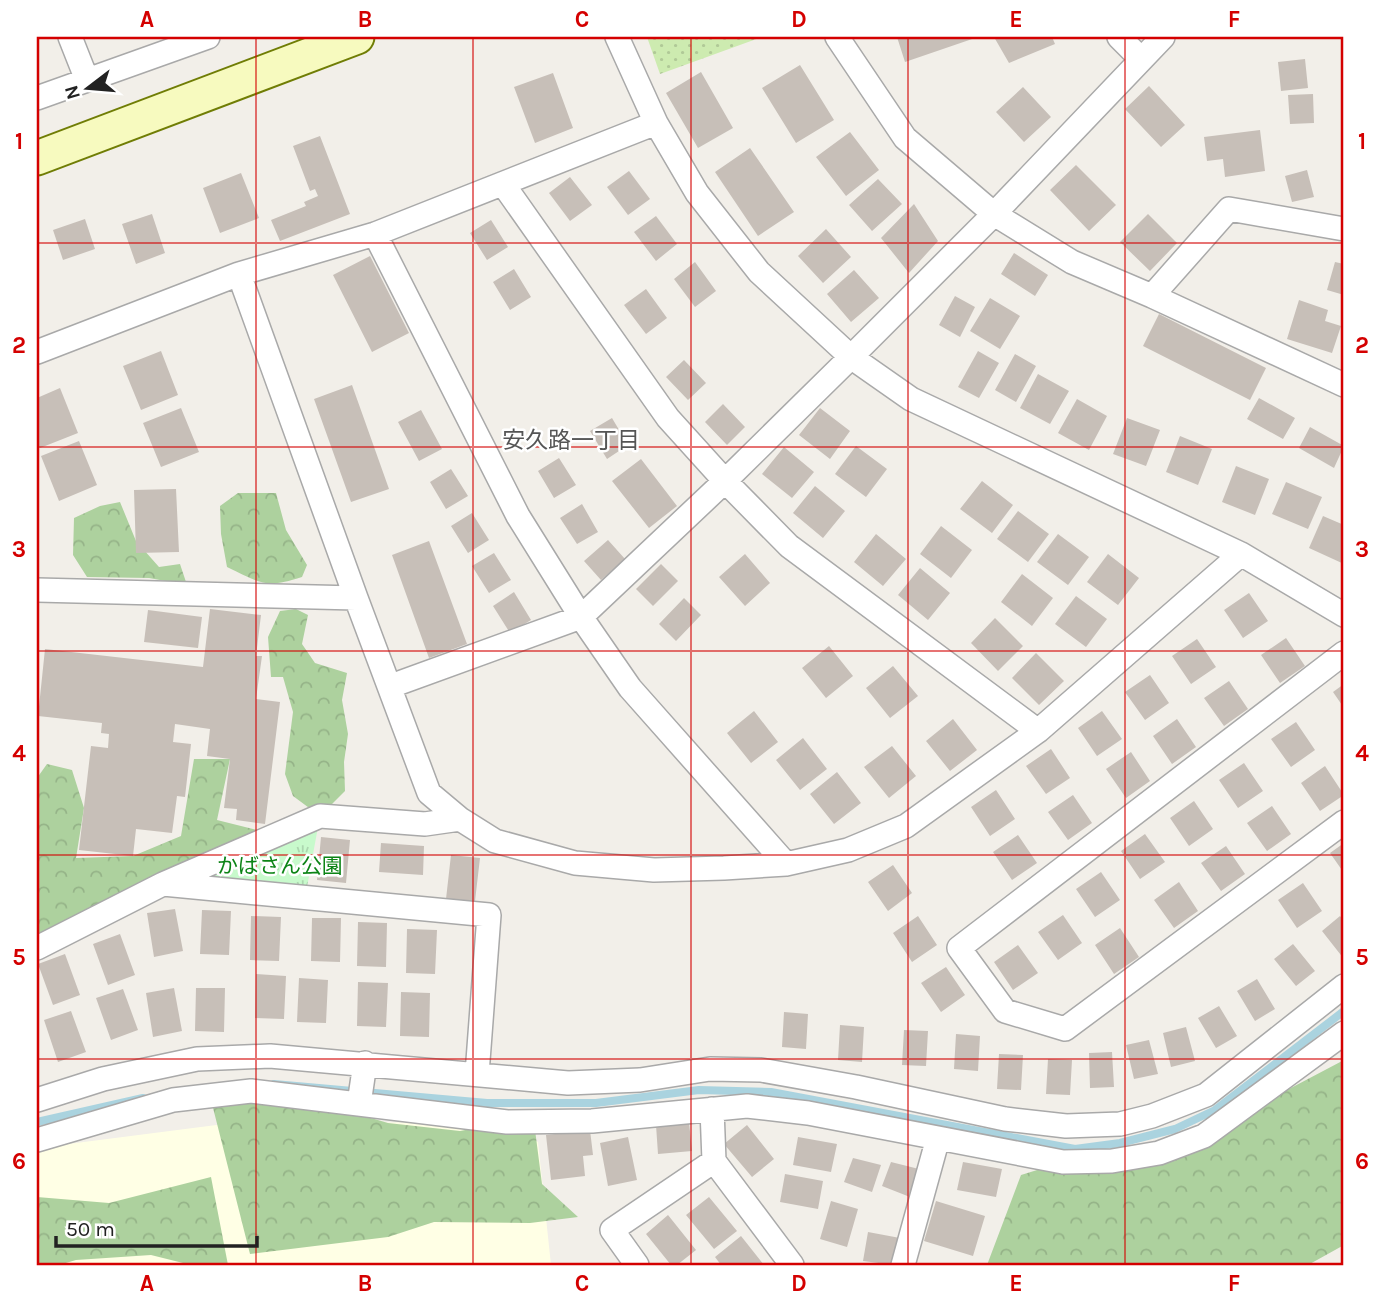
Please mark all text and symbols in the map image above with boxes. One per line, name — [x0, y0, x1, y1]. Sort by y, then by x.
text: A — [140, 6, 154, 33]
text: B — [358, 6, 372, 33]
text: C — [575, 6, 589, 33]
text: D — [791, 6, 807, 33]
text: E — [1009, 6, 1023, 33]
text: F — [1228, 6, 1240, 33]
north arrow — [52, 52, 122, 122]
text: N — [60, 83, 85, 102]
text: 1 — [15, 128, 23, 155]
text: 1 — [1358, 128, 1366, 155]
text: 2 — [12, 332, 26, 359]
text: 2 — [1355, 332, 1369, 359]
district label: 安久路一丁目 — [502, 427, 640, 454]
text: 3 — [12, 536, 26, 563]
text: 3 — [1355, 536, 1369, 563]
text: 4 — [12, 740, 26, 767]
text: 4 — [1355, 740, 1369, 767]
park label: かばさん公園 — [217, 854, 343, 878]
text: 5 — [12, 944, 26, 971]
text: 5 — [1355, 944, 1369, 971]
text: 6 — [12, 1148, 26, 1175]
text: 6 — [1355, 1148, 1369, 1175]
scale bar — [56, 1204, 257, 1248]
text: 50 m — [66, 1217, 115, 1241]
text: A — [140, 1270, 154, 1297]
text: B — [358, 1270, 372, 1297]
text: C — [575, 1270, 589, 1297]
text: D — [791, 1270, 807, 1297]
text: E — [1009, 1270, 1023, 1297]
text: F — [1228, 1270, 1240, 1297]

